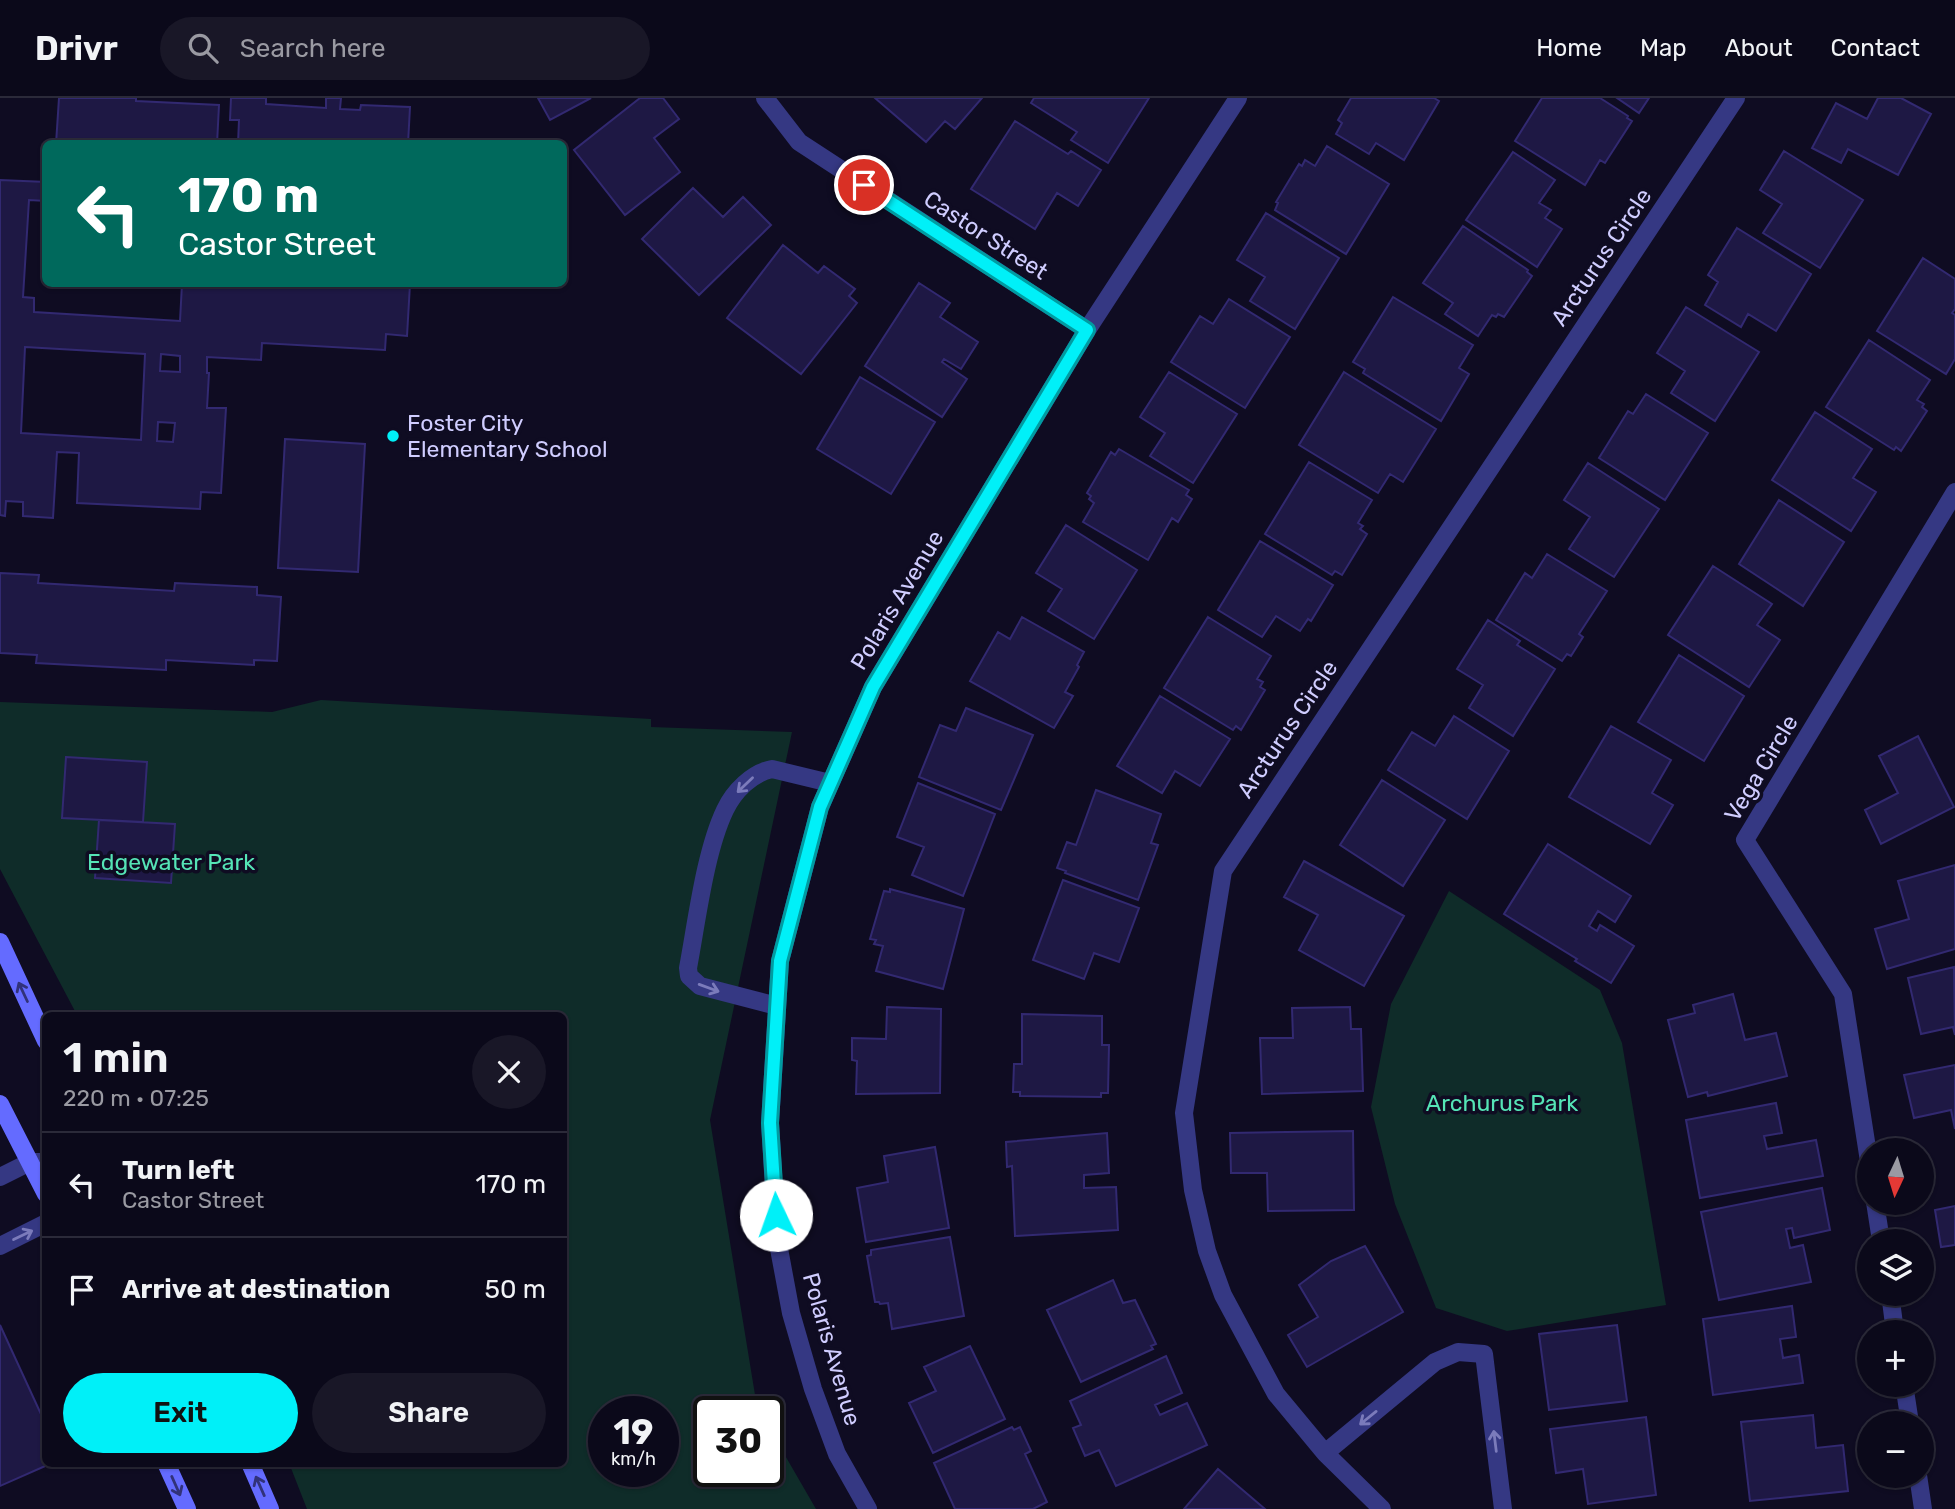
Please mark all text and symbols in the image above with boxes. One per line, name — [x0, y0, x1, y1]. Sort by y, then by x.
search box — [160, 17, 650, 80]
text: Drivr — [35, 29, 118, 68]
icon: search — [184, 29, 222, 67]
text: Search here — [240, 33, 386, 64]
text: Home — [1536, 34, 1602, 62]
text: Map — [1640, 34, 1687, 62]
text: About — [1725, 34, 1793, 62]
text: Contact — [1831, 34, 1920, 62]
pin — [834, 155, 894, 215]
text: 170 m — [178, 166, 319, 224]
icon: arrive — [845, 166, 883, 204]
icon: left — [63, 168, 154, 259]
street label: Arcturus Circle — [1545, 183, 1657, 331]
street label: Castor Street — [919, 185, 1053, 285]
text: Castor Street — [178, 225, 376, 263]
place label: Foster City Elementary School — [407, 409, 608, 463]
marker: Foster City Elementary School — [385, 428, 401, 444]
street label: Polaris Avenue — [844, 525, 950, 675]
street label: Arcturus Circle — [1231, 655, 1343, 803]
street label: Vega Circle — [1718, 710, 1804, 826]
one-way arrow — [736, 776, 753, 793]
park label: Edgewater Park — [87, 848, 255, 876]
one-way arrow — [16, 982, 29, 1003]
one-way arrow — [697, 983, 719, 995]
text: 1 min — [63, 1033, 169, 1083]
button: close — [472, 1035, 546, 1109]
text: 220 m · 07:25 — [63, 1084, 209, 1112]
park label: Archurus Park — [1426, 1089, 1578, 1117]
north arrow — [1857, 1138, 1934, 1214]
map controls — [1857, 1138, 1934, 1488]
text: Turn left — [122, 1155, 234, 1186]
icon: left — [63, 1166, 101, 1204]
text: 170 m — [476, 1169, 546, 1200]
position arrow — [739, 1178, 813, 1252]
text: Castor Street — [122, 1186, 264, 1214]
one-way arrow — [12, 1227, 33, 1241]
button: layers — [1857, 1229, 1934, 1306]
street label: Polaris Avenue — [797, 1269, 867, 1429]
icon: arrive — [63, 1271, 101, 1309]
text: Arrive at destination — [122, 1274, 390, 1305]
text: 50 m — [485, 1274, 546, 1305]
button: + — [1857, 1320, 1934, 1397]
button: Exit — [63, 1373, 298, 1453]
button: Share — [312, 1373, 546, 1453]
speed limit sign: 30 — [693, 1396, 784, 1487]
one-way arrow — [1359, 1410, 1377, 1426]
text: 19 — [614, 1411, 653, 1453]
button: − — [1857, 1411, 1934, 1488]
one-way arrow — [1488, 1430, 1501, 1453]
text: km/h — [611, 1448, 656, 1470]
one-way arrow — [170, 1475, 183, 1496]
one-way arrow — [253, 1476, 266, 1497]

